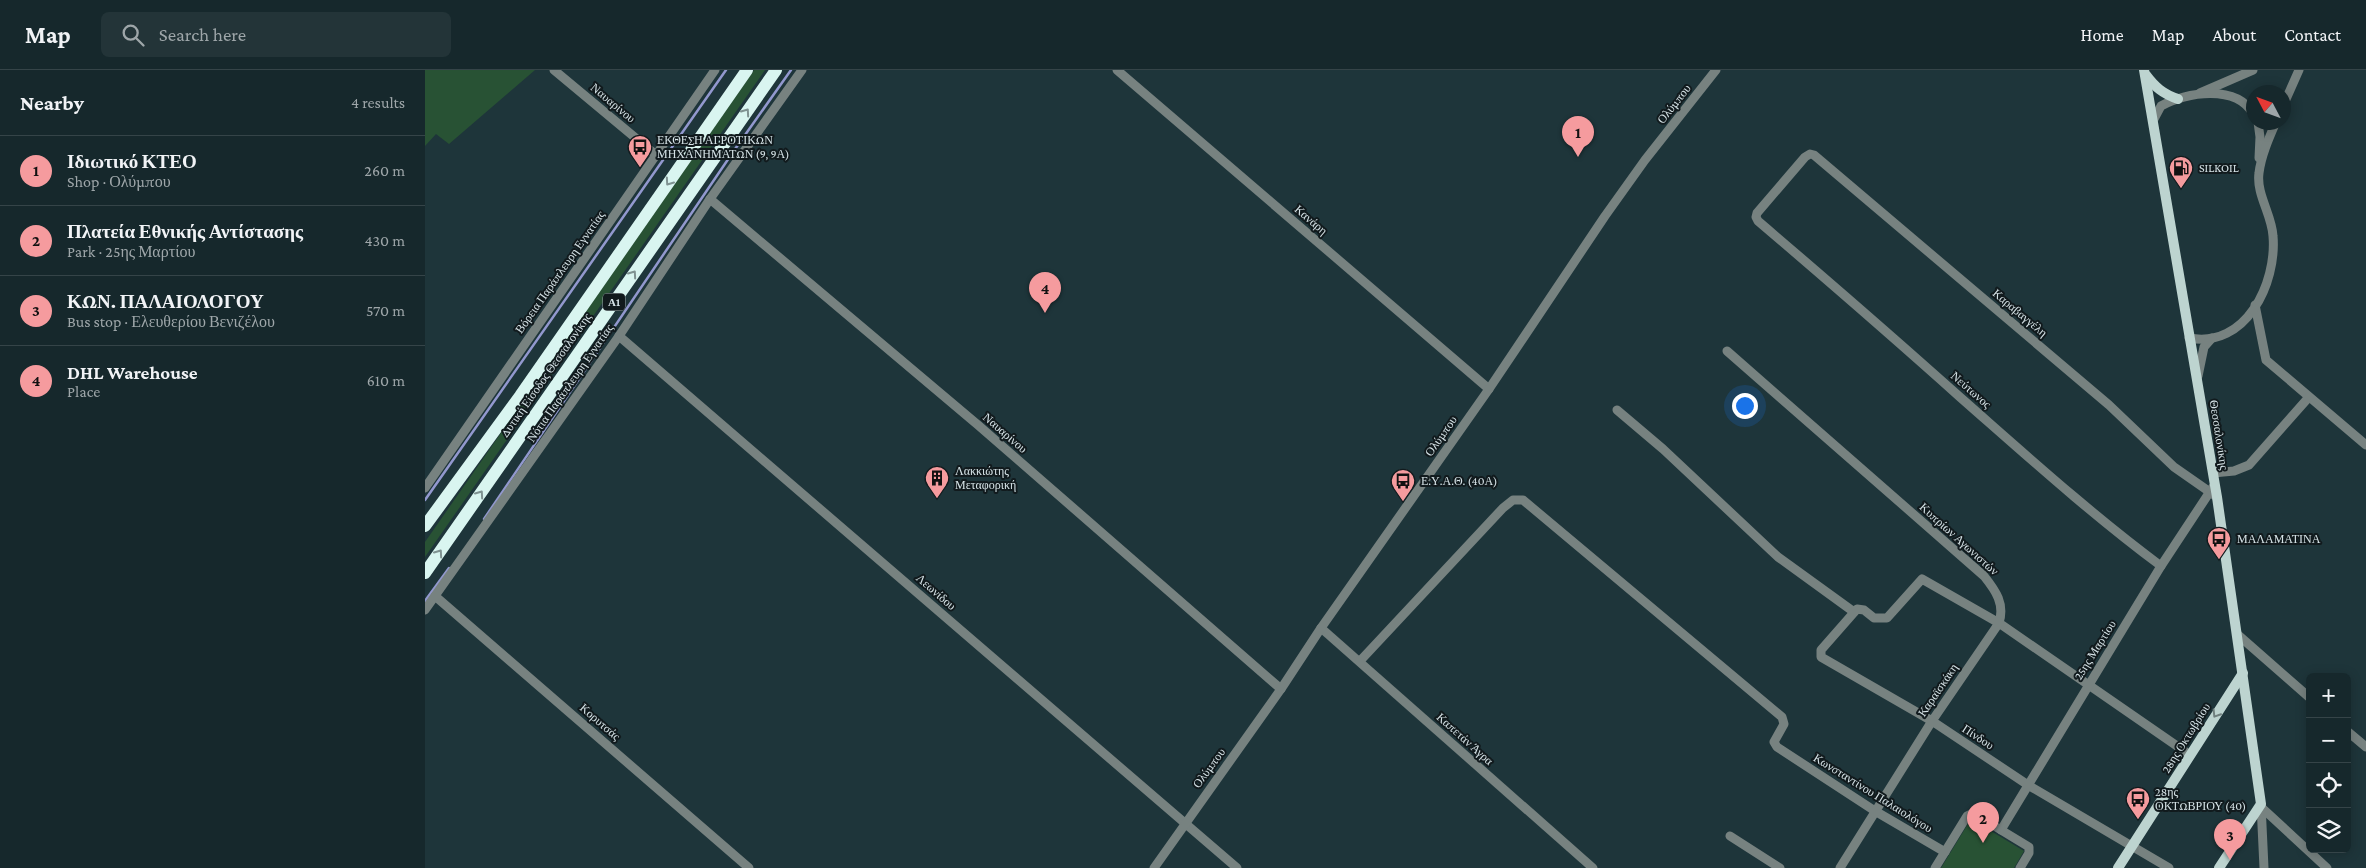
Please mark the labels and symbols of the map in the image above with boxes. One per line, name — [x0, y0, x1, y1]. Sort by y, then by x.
street label: Ναυαρίνου — [588, 80, 638, 126]
street label: Ολύμπου — [1654, 82, 1694, 126]
north arrow — [2246, 85, 2291, 130]
one-way arrow — [740, 108, 749, 118]
pin: 1 — [1562, 116, 1594, 157]
place label: ΕΚΘΕΣΗ ΑΓΡΟΤΙΚΩΝ ΜΗΧΑΝΗΜΑΤΩΝ (9, 9Α) — [657, 133, 789, 161]
bus stop icon: ΕΚΘΕΣΗ ΑΓΡΟΤΙΚΩΝ ΜΗΧΑΝΗΜΑΤΩΝ (9, 9Α) — [627, 134, 653, 168]
fuel station icon: SILKOIL — [2168, 155, 2194, 189]
place label: SILKOIL — [2199, 161, 2239, 175]
one-way arrow — [666, 176, 675, 186]
street label: Κανάρη — [1292, 202, 1330, 238]
street label: Βόρεια Παράπλευρη Εγνατίας — [512, 208, 608, 336]
one-way arrow — [627, 271, 636, 280]
pin: 4 — [1029, 272, 1061, 313]
street label: Καραβαγγέλη — [1990, 286, 2050, 340]
road number: Α1 — [603, 293, 625, 310]
street label: Δυτική Είσοδος Θεσσαλονίκης — [498, 310, 594, 440]
street label: Νότια Παράπλευρη Εγνατίας — [524, 321, 616, 445]
street label: Νεύτωνος — [1948, 369, 1994, 411]
your location — [1732, 393, 1758, 419]
street label: Θεσσαλονίκης — [2207, 399, 2231, 471]
street label: Ναυαρίνου — [980, 410, 1030, 456]
street label: Ολύμπου — [1422, 413, 1460, 459]
place label: Λακκιώτης Μεταφορική — [955, 464, 1016, 492]
building icon: Λακκιώτης Μεταφορική — [924, 465, 950, 499]
bus stop icon: Ε.Υ.Α.Θ. (40Α) — [1390, 468, 1416, 502]
place label: Ε.Υ.Α.Θ. (40Α) — [1421, 474, 1497, 488]
one-way arrow — [474, 490, 483, 500]
street label: Κυπρίων Αγωνιστών — [1917, 500, 2002, 578]
bus stop icon: ΜΑΛΑΜΑΤΙΝΑ — [2206, 526, 2232, 560]
place label: ΜΑΛΑΜΑΤΙΝΑ — [2237, 532, 2321, 546]
one-way arrow — [433, 549, 442, 559]
street label: Λεωνίδου — [913, 571, 959, 613]
street label: 25ης Μαρτίου — [2071, 618, 2119, 682]
street label: Καραϊσκάκη — [1915, 661, 1961, 719]
street label: 28ης Οκτωβρίου — [2159, 700, 2213, 776]
street label: Κορυτσάς — [577, 701, 623, 743]
one-way arrow — [2213, 708, 2223, 717]
street label: Καπετάν Άγρα — [1434, 710, 1497, 769]
street label: Πίνδου — [1960, 722, 1997, 752]
street label: Ολύμπου — [1190, 745, 1228, 791]
street label: Κωνσταντίνου Παλαιολόγου — [1811, 751, 1935, 835]
place label: 28ης ΟΚΤΩΒΡΙΟΥ (40) — [2155, 785, 2246, 813]
bus stop icon: 28ης ΟΚΤΩΒΡΙΟΥ (40) — [2125, 786, 2151, 820]
pin: 2 — [1967, 802, 1999, 843]
pin: 3 — [2214, 819, 2246, 860]

